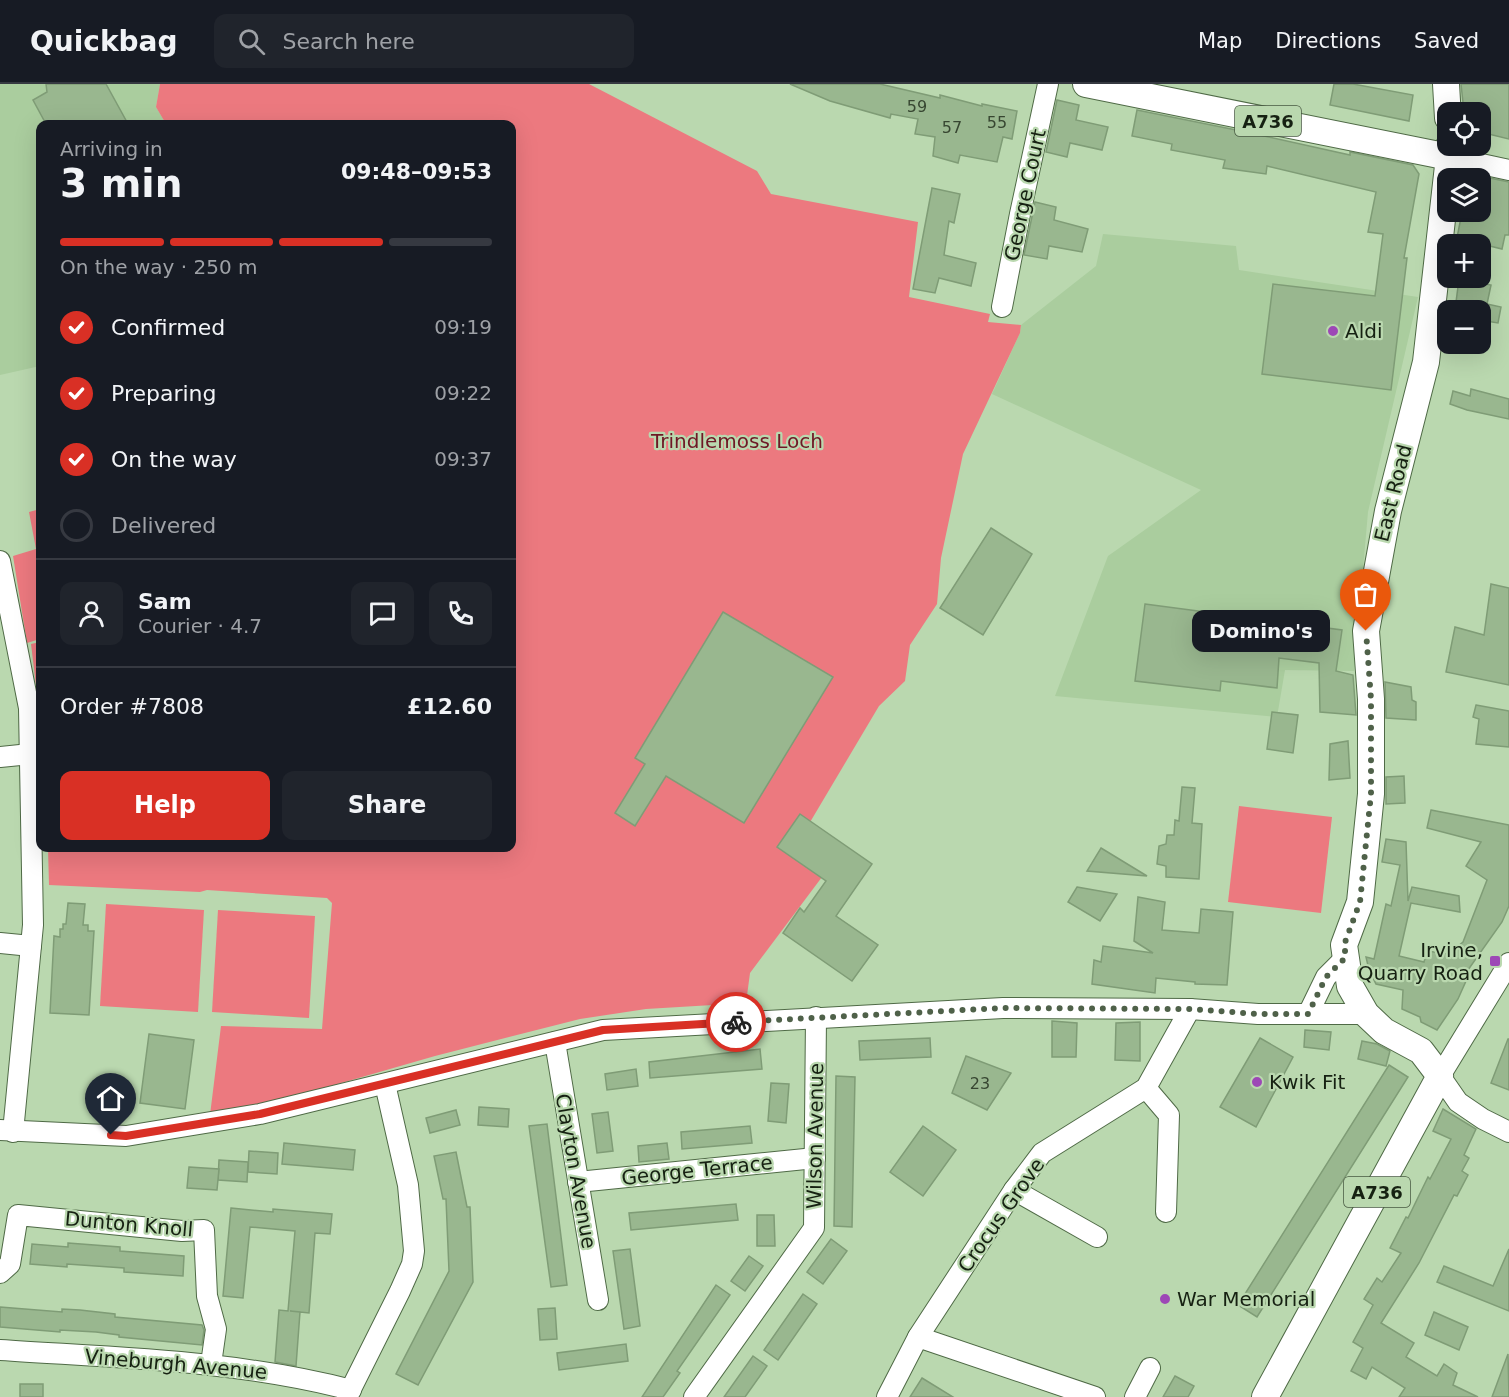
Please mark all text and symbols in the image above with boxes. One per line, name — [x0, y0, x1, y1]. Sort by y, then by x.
search box — [214, 14, 634, 68]
text: Quickbag — [30, 25, 178, 58]
icon: search — [235, 25, 268, 58]
text: Search here — [283, 29, 415, 54]
text: Map — [1198, 29, 1242, 53]
text: Directions — [1275, 29, 1381, 53]
text: Saved — [1414, 29, 1479, 53]
house number: 59 — [907, 97, 927, 116]
map controls — [1437, 102, 1491, 354]
button: locate — [1437, 102, 1491, 156]
road number: A736 — [1235, 106, 1301, 136]
house number: 55 — [987, 113, 1007, 132]
house number: 57 — [942, 118, 962, 137]
street label: George Court — [999, 127, 1051, 263]
text: Arriving in — [60, 137, 163, 161]
text: 09:48–09:53 — [341, 159, 492, 184]
text: 3 min — [60, 161, 182, 206]
button: layers — [1437, 168, 1491, 222]
button: + — [1437, 234, 1491, 288]
text: On the way · 250 m — [60, 255, 258, 279]
button: − — [1437, 300, 1491, 354]
icon: check — [60, 311, 93, 344]
text: Confirmed — [111, 315, 225, 340]
text: 09:19 — [434, 315, 492, 339]
place label: Aldi — [1345, 319, 1383, 343]
marker: Aldi — [1326, 324, 1340, 338]
icon: check — [60, 377, 93, 410]
text: Preparing — [111, 381, 217, 406]
text: 09:22 — [434, 381, 492, 405]
park label: Trindlemoss Loch — [650, 429, 823, 453]
street label: East Road — [1369, 442, 1417, 544]
icon: check — [60, 443, 93, 476]
text: On the way — [111, 447, 237, 472]
text: 09:37 — [434, 447, 492, 471]
text: Delivered — [111, 513, 216, 538]
pin — [1340, 569, 1391, 631]
icon: bag — [1349, 578, 1382, 611]
button: person — [60, 582, 123, 645]
button: chat — [351, 582, 414, 645]
button: phone — [429, 582, 492, 645]
text: Sam — [138, 589, 192, 614]
callout: Domino's — [1192, 610, 1330, 652]
text: Courier · 4.7 — [138, 614, 262, 638]
text: Domino's — [1209, 619, 1313, 643]
text: Order #7808 — [60, 694, 204, 719]
text: £12.60 — [407, 694, 492, 719]
button: Help — [60, 771, 270, 840]
button: Share — [282, 771, 492, 840]
place label: Irvine, Quarry Road — [1358, 938, 1483, 985]
marker: Irvine, Quarry Road — [1488, 954, 1502, 968]
courier — [706, 992, 766, 1052]
icon: bike — [720, 1006, 753, 1039]
street label: Wilson Avenue — [802, 1063, 828, 1209]
place label: Kwik Fit — [1269, 1070, 1346, 1094]
pin — [85, 1073, 136, 1135]
house number: 23 — [970, 1074, 990, 1093]
marker: Kwik Fit — [1250, 1075, 1264, 1089]
icon: home — [94, 1082, 127, 1115]
street label: Clayton Avenue — [551, 1092, 601, 1250]
street label: George Terrace — [620, 1150, 774, 1190]
street label: Crocus Grove — [953, 1153, 1049, 1277]
road number: A736 — [1344, 1177, 1410, 1207]
street label: Dunton Knoll — [64, 1206, 194, 1242]
place label: War Memorial — [1177, 1287, 1315, 1311]
marker: War Memorial — [1158, 1292, 1172, 1306]
street label: Vineburgh Avenue — [84, 1344, 268, 1384]

